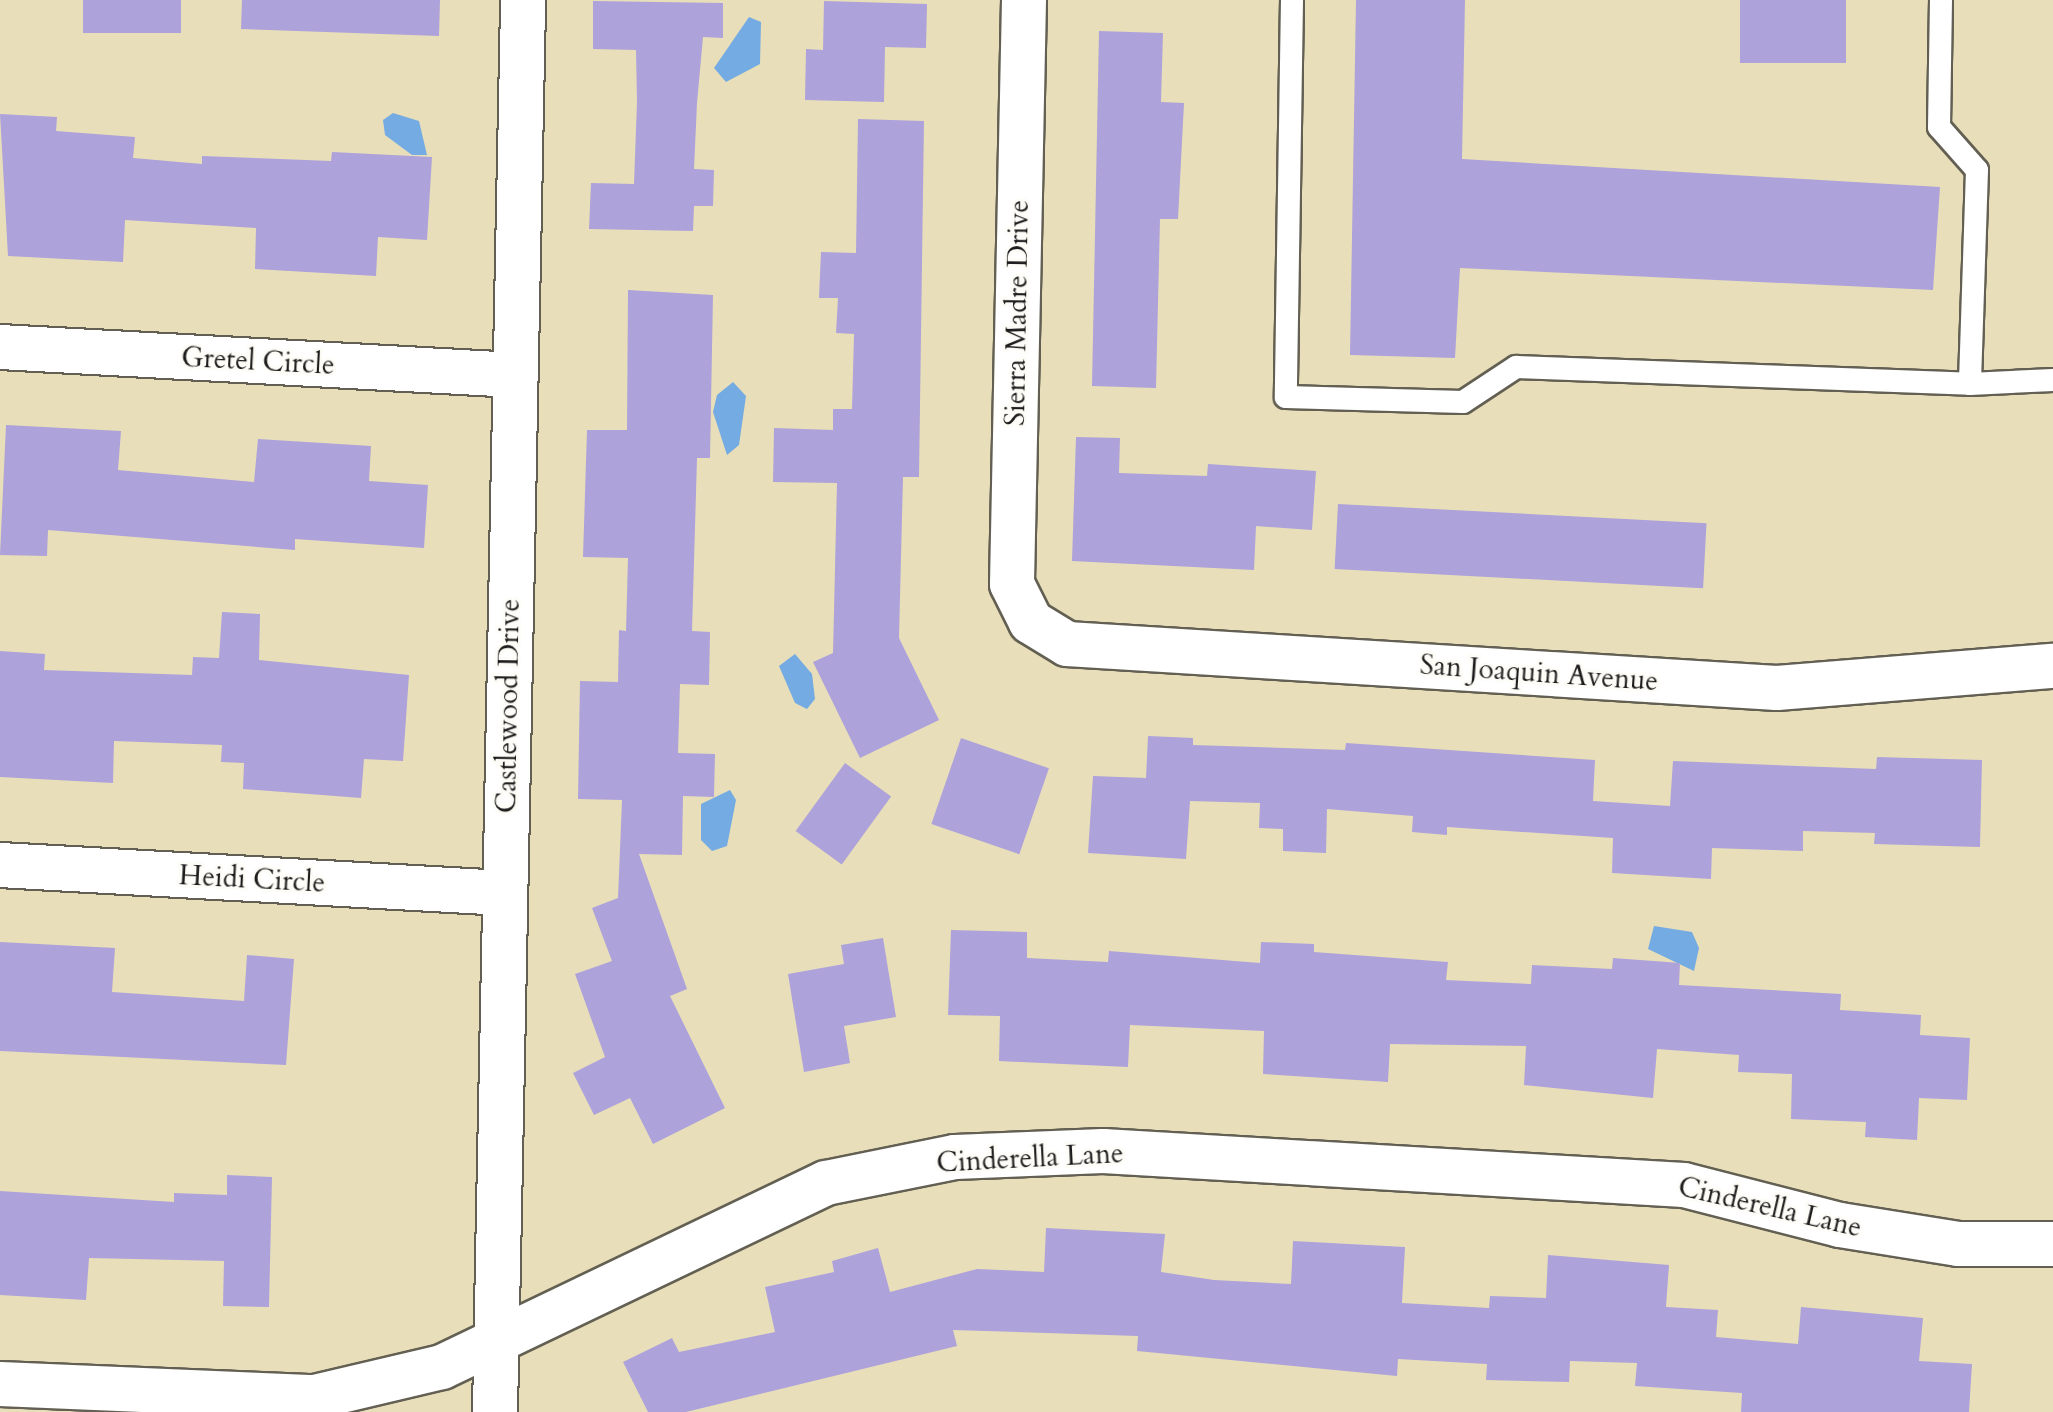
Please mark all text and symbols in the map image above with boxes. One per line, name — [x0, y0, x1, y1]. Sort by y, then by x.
street label: Sierra Madre Drive — [998, 200, 1036, 426]
street label: Gretel Circle — [181, 340, 335, 382]
street label: Castlewood Drive — [489, 599, 527, 813]
street label: San Joaquin Avenue — [1419, 648, 1659, 698]
street label: Heidi Circle — [178, 858, 326, 900]
street label: Cinderella Lane — [936, 1136, 1124, 1180]
street label: Cinderella Lane — [1675, 1170, 1865, 1244]

